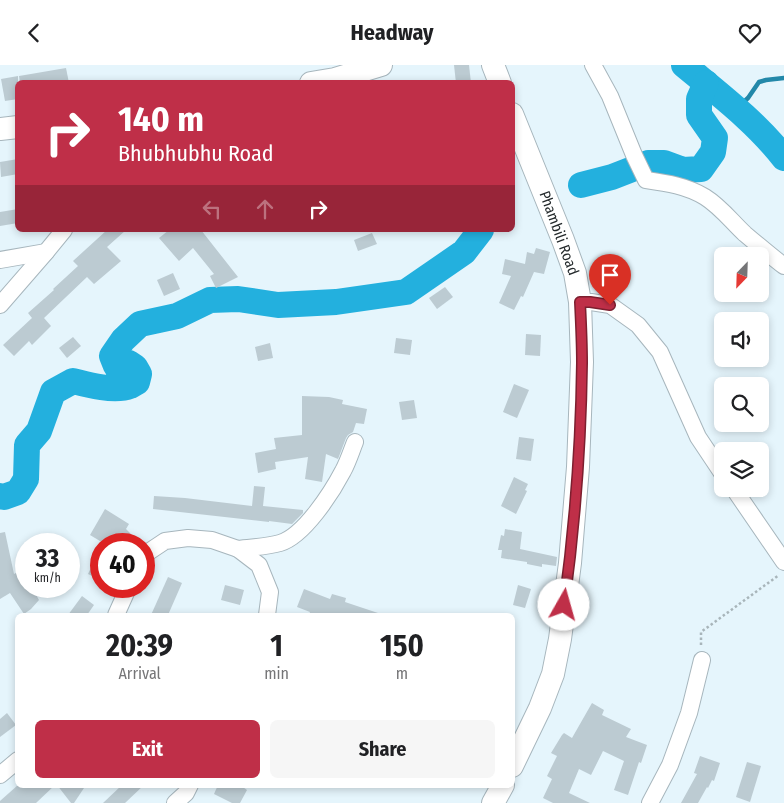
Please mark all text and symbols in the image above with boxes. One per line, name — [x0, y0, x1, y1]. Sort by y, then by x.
icon: back — [20, 19, 48, 47]
text: Headway — [351, 19, 433, 46]
icon: heart — [736, 19, 764, 47]
text: 140 m — [118, 98, 204, 140]
icon: right — [35, 100, 100, 165]
text: Bhubhubhu Road — [118, 140, 274, 167]
street label: Phambili Road — [535, 188, 583, 278]
icon: left — [198, 195, 226, 223]
icon: ahead — [251, 195, 279, 223]
icon: right — [304, 195, 332, 223]
north arrow — [714, 247, 769, 303]
map controls — [714, 247, 769, 497]
pin — [589, 254, 631, 305]
icon: arrive — [596, 261, 624, 289]
button: sound — [714, 312, 769, 367]
button: search — [714, 377, 769, 432]
button: layers — [714, 442, 769, 497]
speed limit sign: 40 — [90, 533, 155, 598]
text: 33 — [36, 544, 59, 574]
text: km/h — [34, 571, 61, 585]
position arrow — [537, 578, 589, 630]
text: 20:39 — [106, 628, 173, 664]
text: 1 — [270, 628, 283, 664]
text: 150 — [380, 628, 424, 664]
text: Arrival — [118, 664, 161, 683]
text: min — [264, 664, 289, 683]
text: m — [396, 664, 408, 683]
button: Exit — [35, 720, 260, 778]
button: Share — [270, 720, 495, 778]

